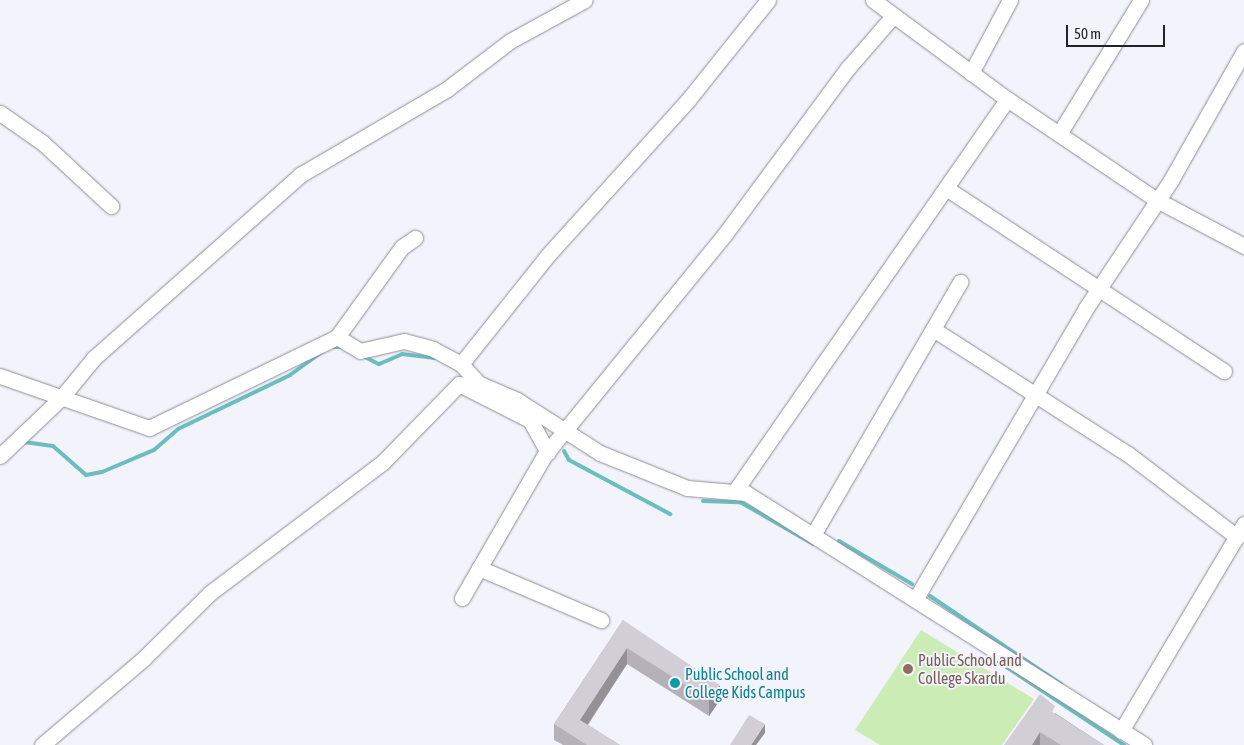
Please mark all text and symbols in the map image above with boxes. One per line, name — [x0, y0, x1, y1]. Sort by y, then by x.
scale bar — [1069, 15, 1168, 47]
text: 50 m — [1074, 25, 1101, 42]
place label: Public School and College Skardu — [918, 650, 1022, 688]
marker: Public School and College Skardu — [902, 663, 914, 675]
place label: Public School and College Kids Campus — [685, 664, 805, 702]
marker: Public School and College Kids Campus — [669, 677, 681, 689]

